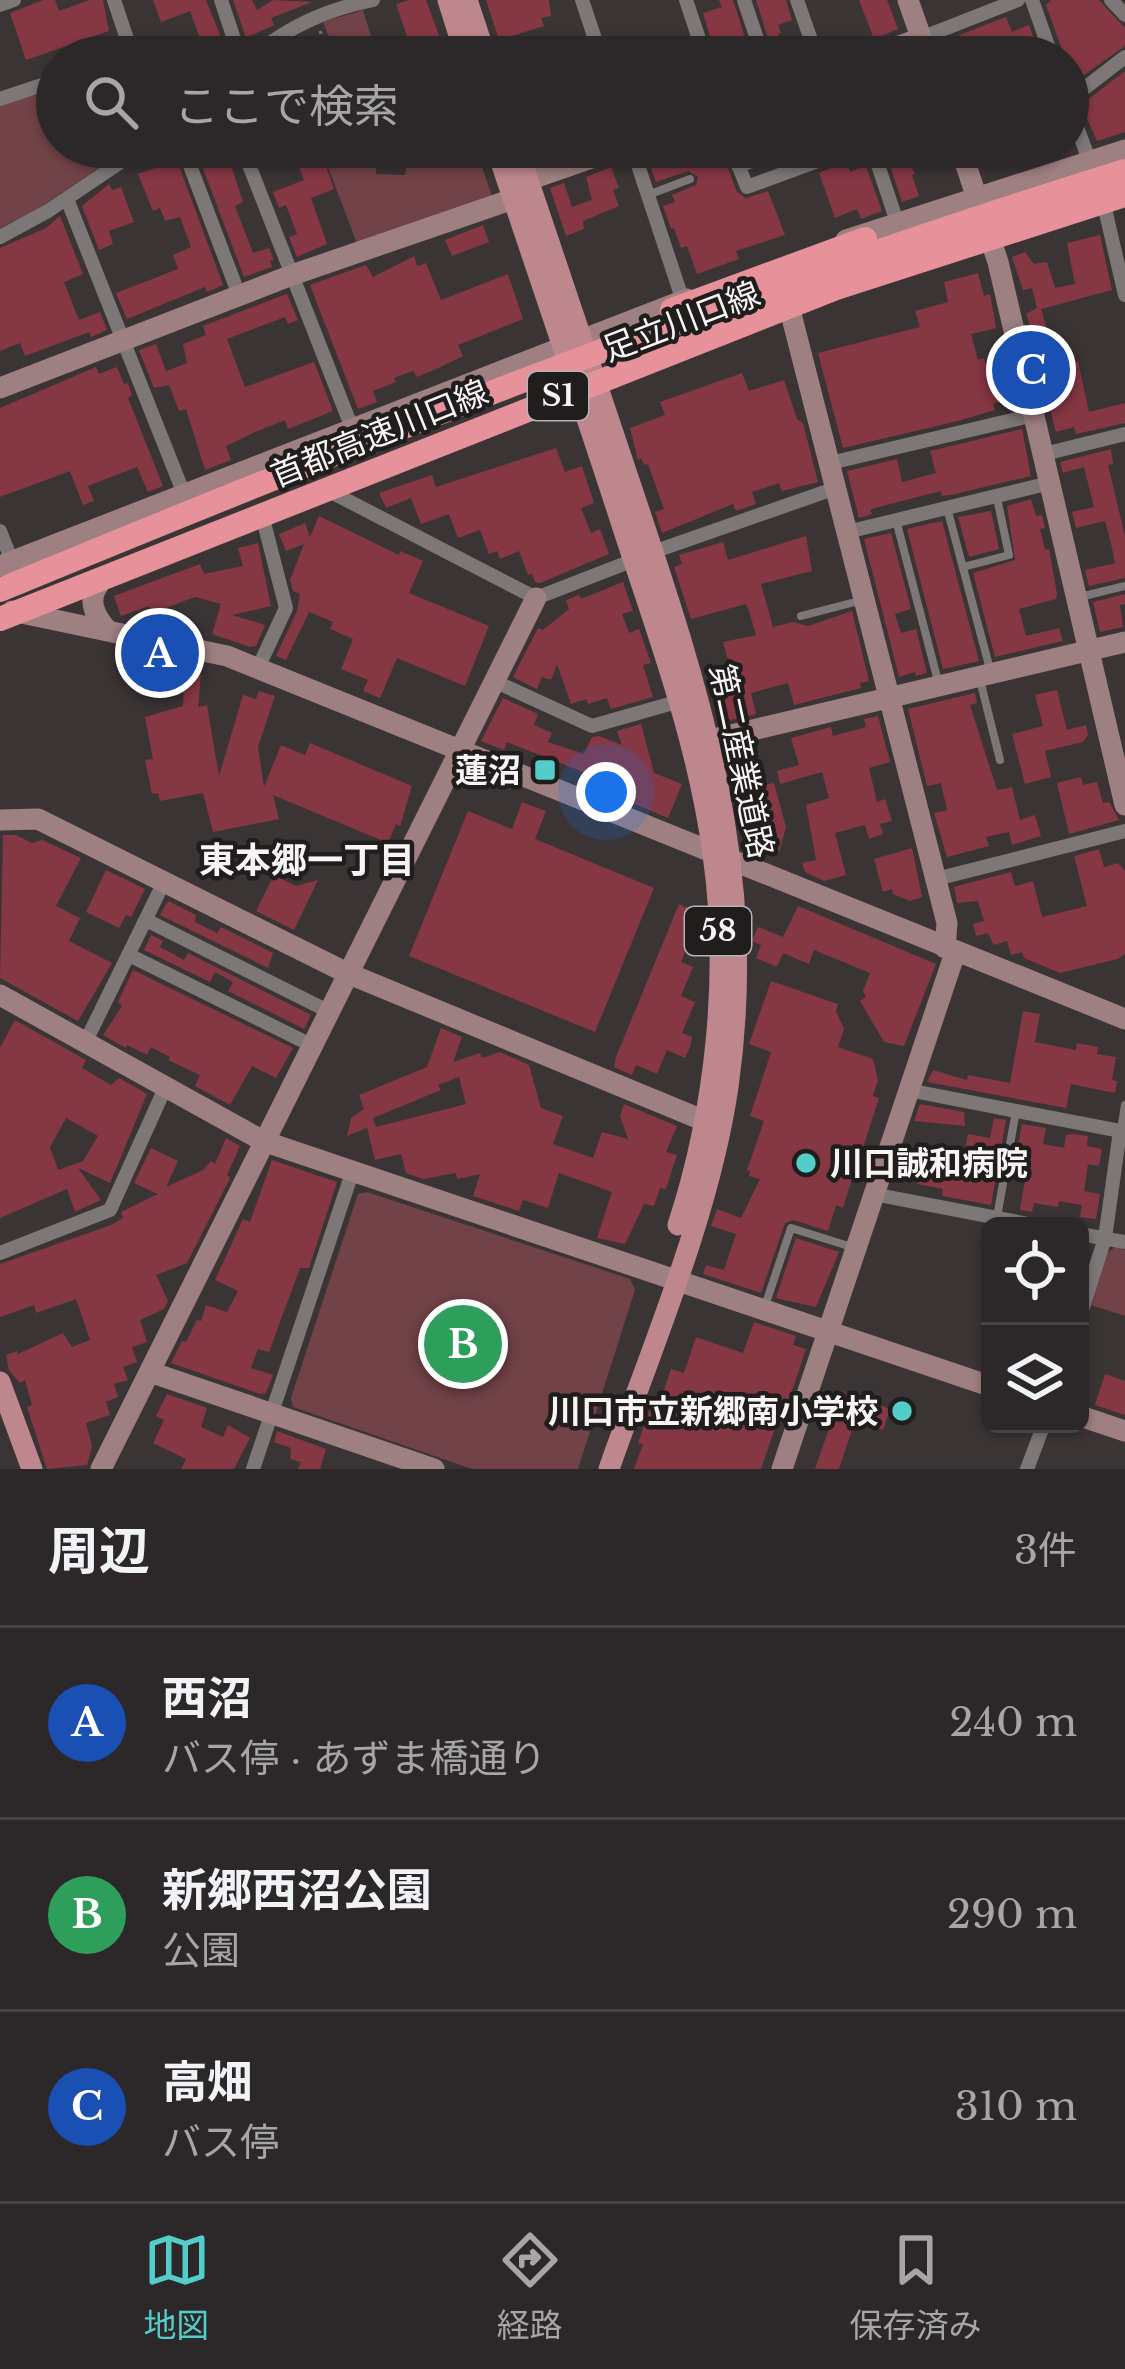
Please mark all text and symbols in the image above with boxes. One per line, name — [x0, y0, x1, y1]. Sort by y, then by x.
search box — [36, 36, 1089, 168]
icon: search — [78, 69, 144, 135]
text: ここで検索 — [174, 78, 399, 134]
street label: 足立川口線 — [597, 273, 766, 370]
pin: C — [992, 325, 1070, 415]
street label: 首都高速川口線 — [264, 371, 494, 496]
road number: S1 — [528, 372, 588, 420]
pin: A — [121, 608, 199, 698]
street label: 第二産業道路 — [701, 660, 782, 862]
place label: 蓮沼 — [455, 750, 521, 791]
marker: 蓮沼 — [532, 757, 558, 783]
your location — [576, 762, 636, 822]
district label: 東本郷一丁目 — [199, 838, 415, 883]
road number: 58 — [685, 907, 751, 955]
place label: 川口誠和病院 — [830, 1143, 1028, 1184]
marker: 川口誠和病院 — [793, 1150, 819, 1176]
map controls — [981, 1217, 1089, 1433]
button: locate — [981, 1217, 1089, 1325]
pin: B — [424, 1299, 502, 1389]
button: layers — [981, 1325, 1089, 1433]
place label: 川口市立新郷南小学校 — [548, 1391, 878, 1432]
marker: 川口市立新郷南小学校 — [889, 1398, 915, 1424]
text: 周辺 — [48, 1520, 150, 1583]
text: 3件 — [1014, 1526, 1077, 1575]
text: 西沼 — [162, 1670, 252, 1726]
text: A — [71, 1698, 103, 1747]
text: 240 m — [949, 1698, 1077, 1747]
text: バス停 · あずま橋通り — [162, 1734, 547, 1783]
text: 新郷西沼公園 — [162, 1862, 432, 1918]
text: B — [71, 1890, 103, 1939]
text: 290 m — [947, 1890, 1077, 1939]
text: 公園 — [162, 1926, 240, 1975]
text: 高畑 — [162, 2054, 252, 2110]
text: C — [71, 2082, 103, 2131]
text: 310 m — [955, 2082, 1077, 2131]
text: バス停 — [162, 2118, 279, 2167]
tab: 地図 — [144, 2227, 210, 2347]
tab: 経路 — [497, 2227, 563, 2347]
tab: 保存済み — [850, 2227, 982, 2347]

